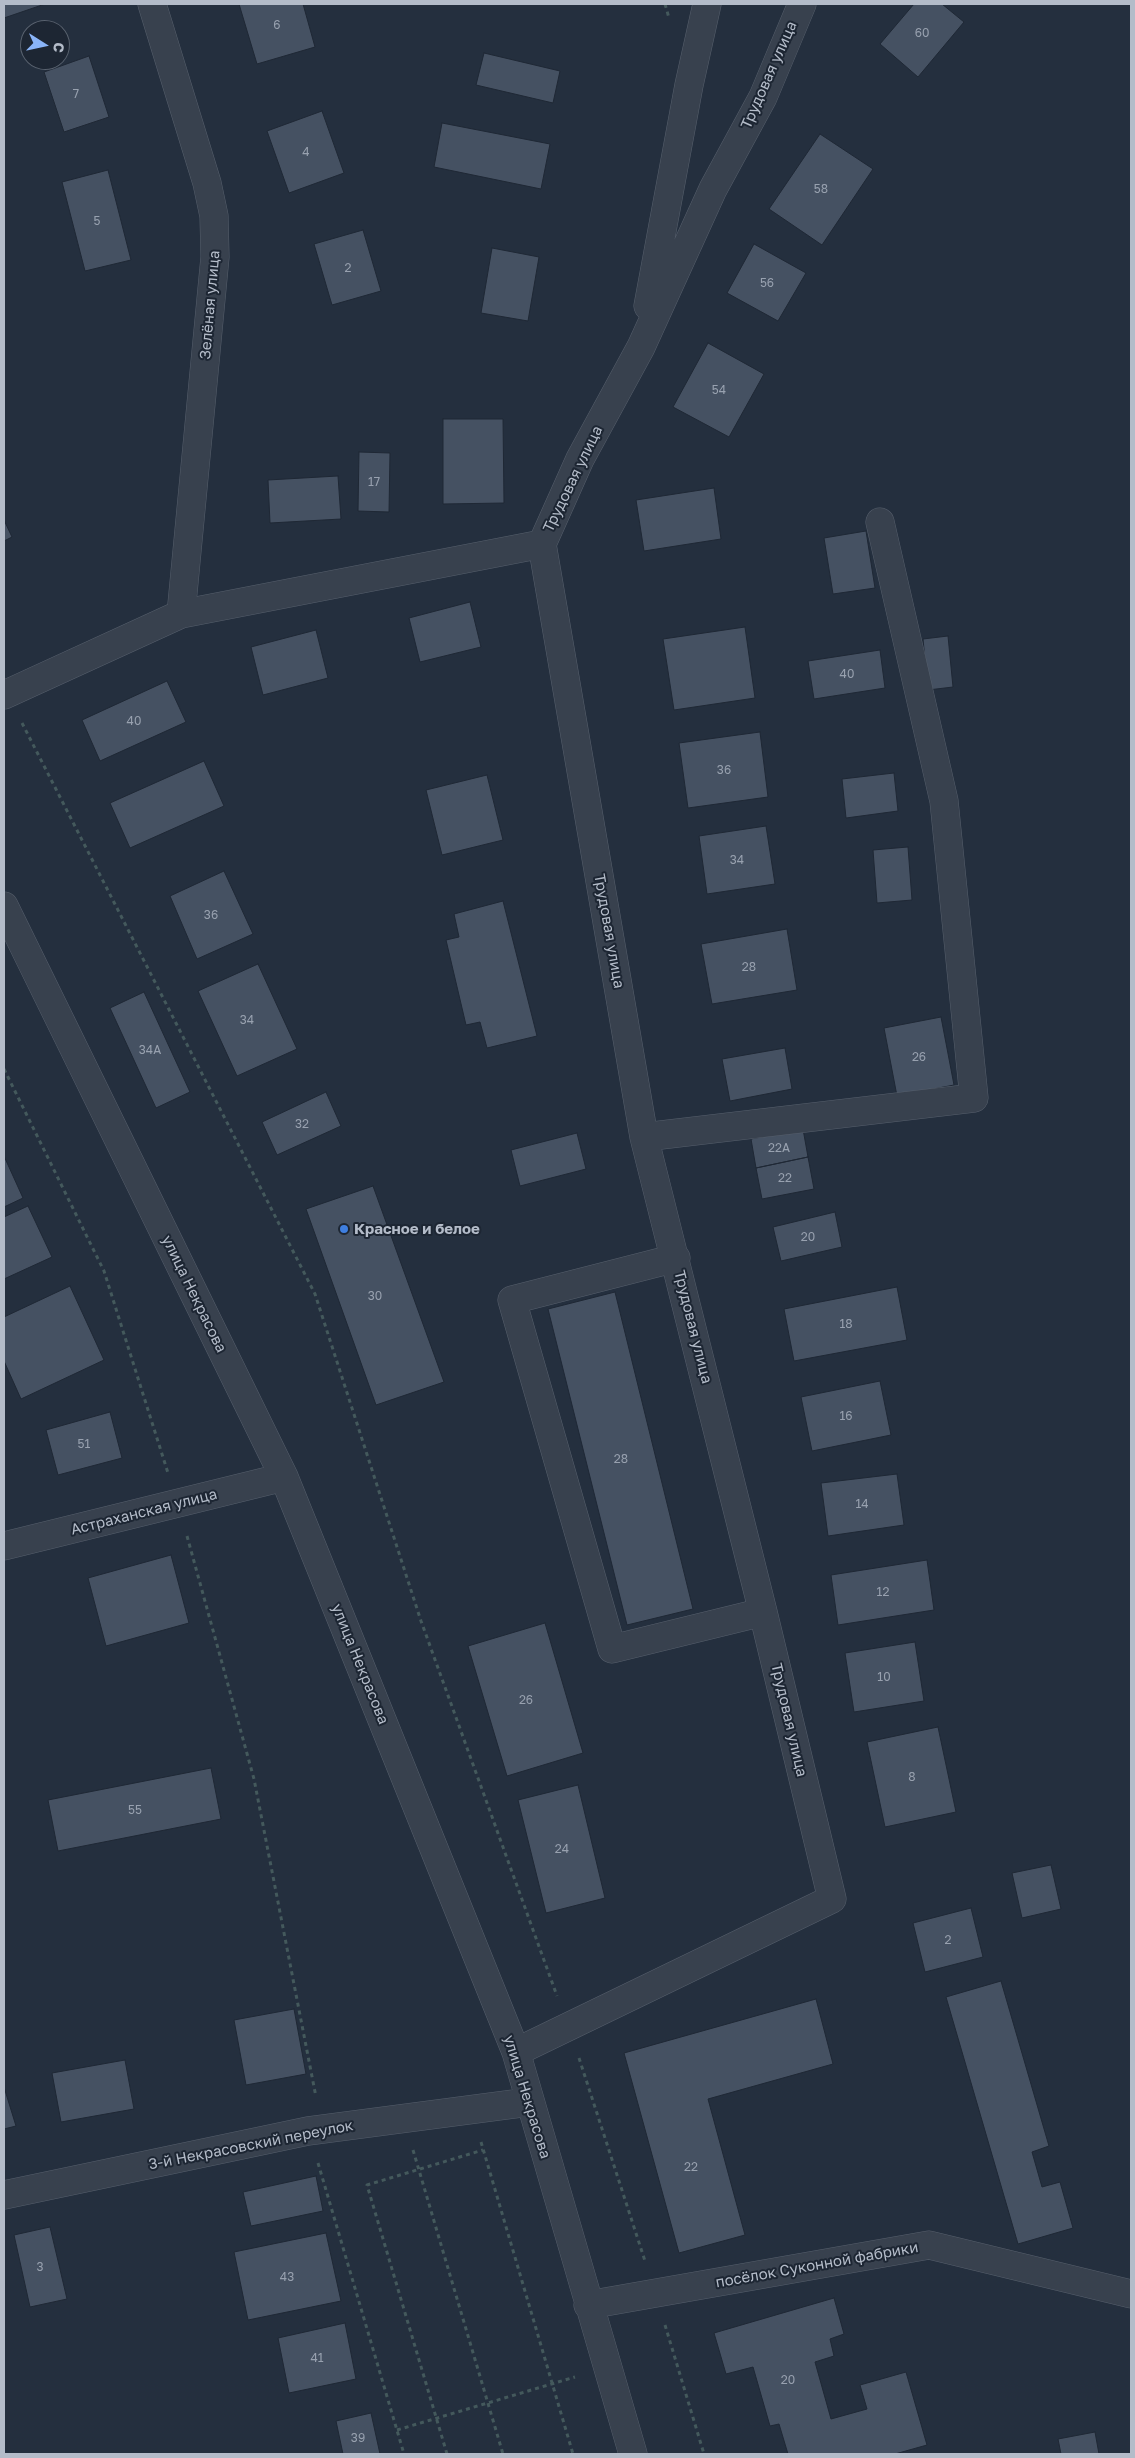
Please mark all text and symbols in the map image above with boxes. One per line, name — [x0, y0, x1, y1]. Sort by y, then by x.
house number: 6 — [273, 18, 281, 32]
street label: Трудовая улица — [737, 18, 801, 132]
north arrow — [20, 20, 70, 70]
house number: 60 — [915, 26, 929, 40]
text: С — [50, 41, 69, 54]
house number: 7 — [73, 87, 79, 101]
house number: 4 — [302, 145, 310, 159]
house number: 58 — [814, 182, 828, 196]
house number: 5 — [94, 214, 100, 228]
street label: Зелёная улица — [196, 250, 224, 360]
house number: 2 — [345, 261, 351, 275]
house number: 56 — [760, 276, 774, 290]
house number: 54 — [712, 383, 726, 397]
street label: Трудовая улица — [539, 423, 607, 535]
house number: 17 — [368, 475, 380, 489]
house number: 40 — [840, 667, 854, 681]
house number: 40 — [127, 714, 141, 728]
house number: 36 — [717, 763, 731, 777]
house number: 34 — [730, 853, 744, 867]
street label: Трудовая улица — [590, 872, 628, 990]
house number: 36 — [204, 908, 218, 922]
house number: 28 — [742, 960, 756, 974]
house number: 34 — [240, 1013, 254, 1027]
house number: 34А — [139, 1043, 161, 1057]
house number: 26 — [912, 1050, 926, 1064]
house number: 32 — [295, 1117, 309, 1131]
house number: 22А — [768, 1141, 790, 1155]
house number: 22 — [778, 1171, 792, 1185]
place label: Красное и белое — [354, 1220, 480, 1238]
marker: Красное и белое — [338, 1223, 350, 1235]
house number: 20 — [801, 1230, 815, 1244]
street label: улица Некрасова — [158, 1232, 230, 1356]
street label: Трудовая улица — [670, 1268, 716, 1386]
house number: 30 — [368, 1289, 382, 1303]
house number: 18 — [839, 1317, 853, 1331]
house number: 16 — [839, 1409, 853, 1423]
house number: 51 — [78, 1437, 90, 1451]
house number: 28 — [614, 1452, 628, 1466]
street label: Астраханская улица — [69, 1485, 219, 1539]
house number: 14 — [855, 1497, 869, 1511]
house number: 12 — [877, 1585, 889, 1599]
street label: улица Некрасова — [328, 1601, 392, 1727]
street label: Трудовая улица — [767, 1661, 811, 1779]
house number: 10 — [877, 1670, 891, 1684]
house number: 26 — [519, 1693, 533, 1707]
house number: 8 — [908, 1770, 916, 1784]
house number: 55 — [128, 1803, 142, 1817]
house number: 24 — [555, 1842, 569, 1856]
house number: 2 — [945, 1933, 951, 1947]
street label: улица Некрасова — [500, 2033, 554, 2161]
street label: 3-й Некрасовский переулок — [147, 2116, 355, 2174]
house number: 22 — [684, 2160, 698, 2174]
street label: посёлок Суконной фабрики — [714, 2238, 920, 2292]
house number: 3 — [36, 2260, 44, 2274]
house number: 43 — [280, 2270, 294, 2284]
house number: 41 — [310, 2351, 324, 2365]
house number: 20 — [781, 2373, 795, 2387]
house number: 39 — [351, 2431, 365, 2445]

